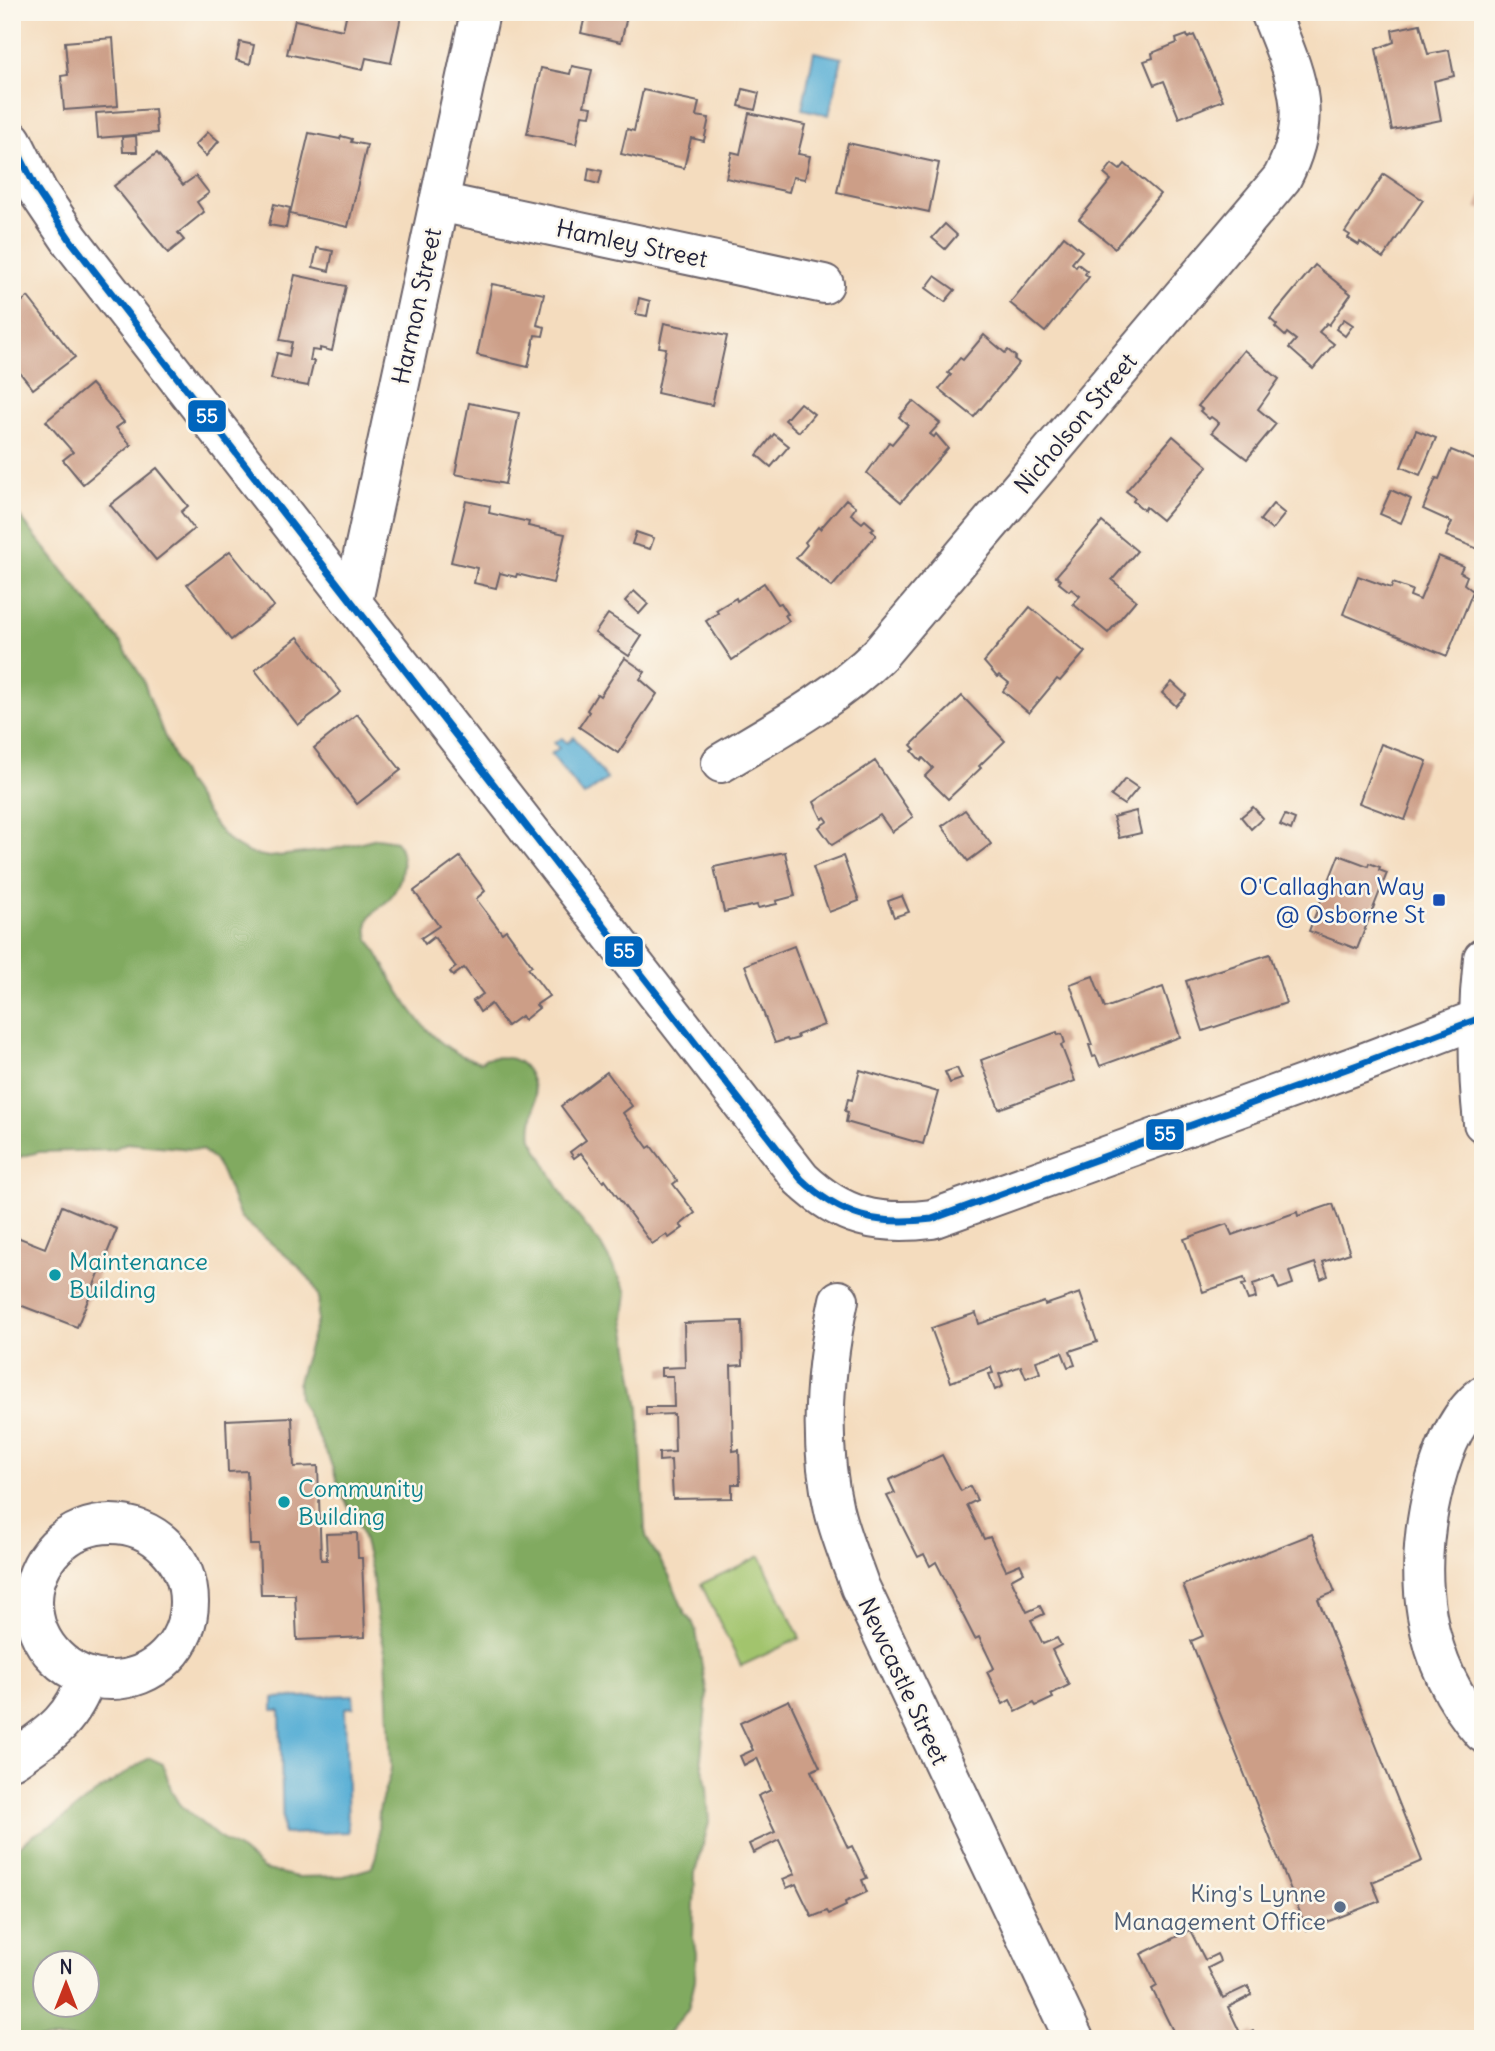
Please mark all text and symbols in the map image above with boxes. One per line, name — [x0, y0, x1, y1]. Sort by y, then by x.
street label: Hamley Street — [554, 212, 710, 274]
street label: Harmon Street — [385, 225, 447, 387]
street label: Nicholson Street — [1007, 346, 1143, 500]
line badge: 55 — [187, 399, 227, 433]
text: 55 — [196, 404, 218, 428]
place label: O'Callaghan Way @ Osborne St — [1239, 871, 1425, 929]
marker: O'Callaghan Way @ Osborne St — [1431, 892, 1447, 908]
line badge: 55 — [604, 935, 644, 968]
text: 55 — [613, 939, 635, 963]
line badge: 55 — [1145, 1118, 1185, 1151]
text: 55 — [1154, 1122, 1176, 1146]
place label: Maintenance Building — [69, 1246, 208, 1304]
marker: Maintenance Building — [47, 1267, 63, 1283]
place label: Community Building — [298, 1473, 424, 1531]
marker: Community Building — [276, 1494, 292, 1510]
street label: Newcastle Street — [852, 1593, 956, 1769]
place label: King's Lynne Management Office — [1113, 1878, 1326, 1936]
marker: King's Lynne Management Office — [1332, 1899, 1348, 1915]
north arrow — [32, 1950, 102, 2020]
text: N — [59, 1955, 73, 1979]

